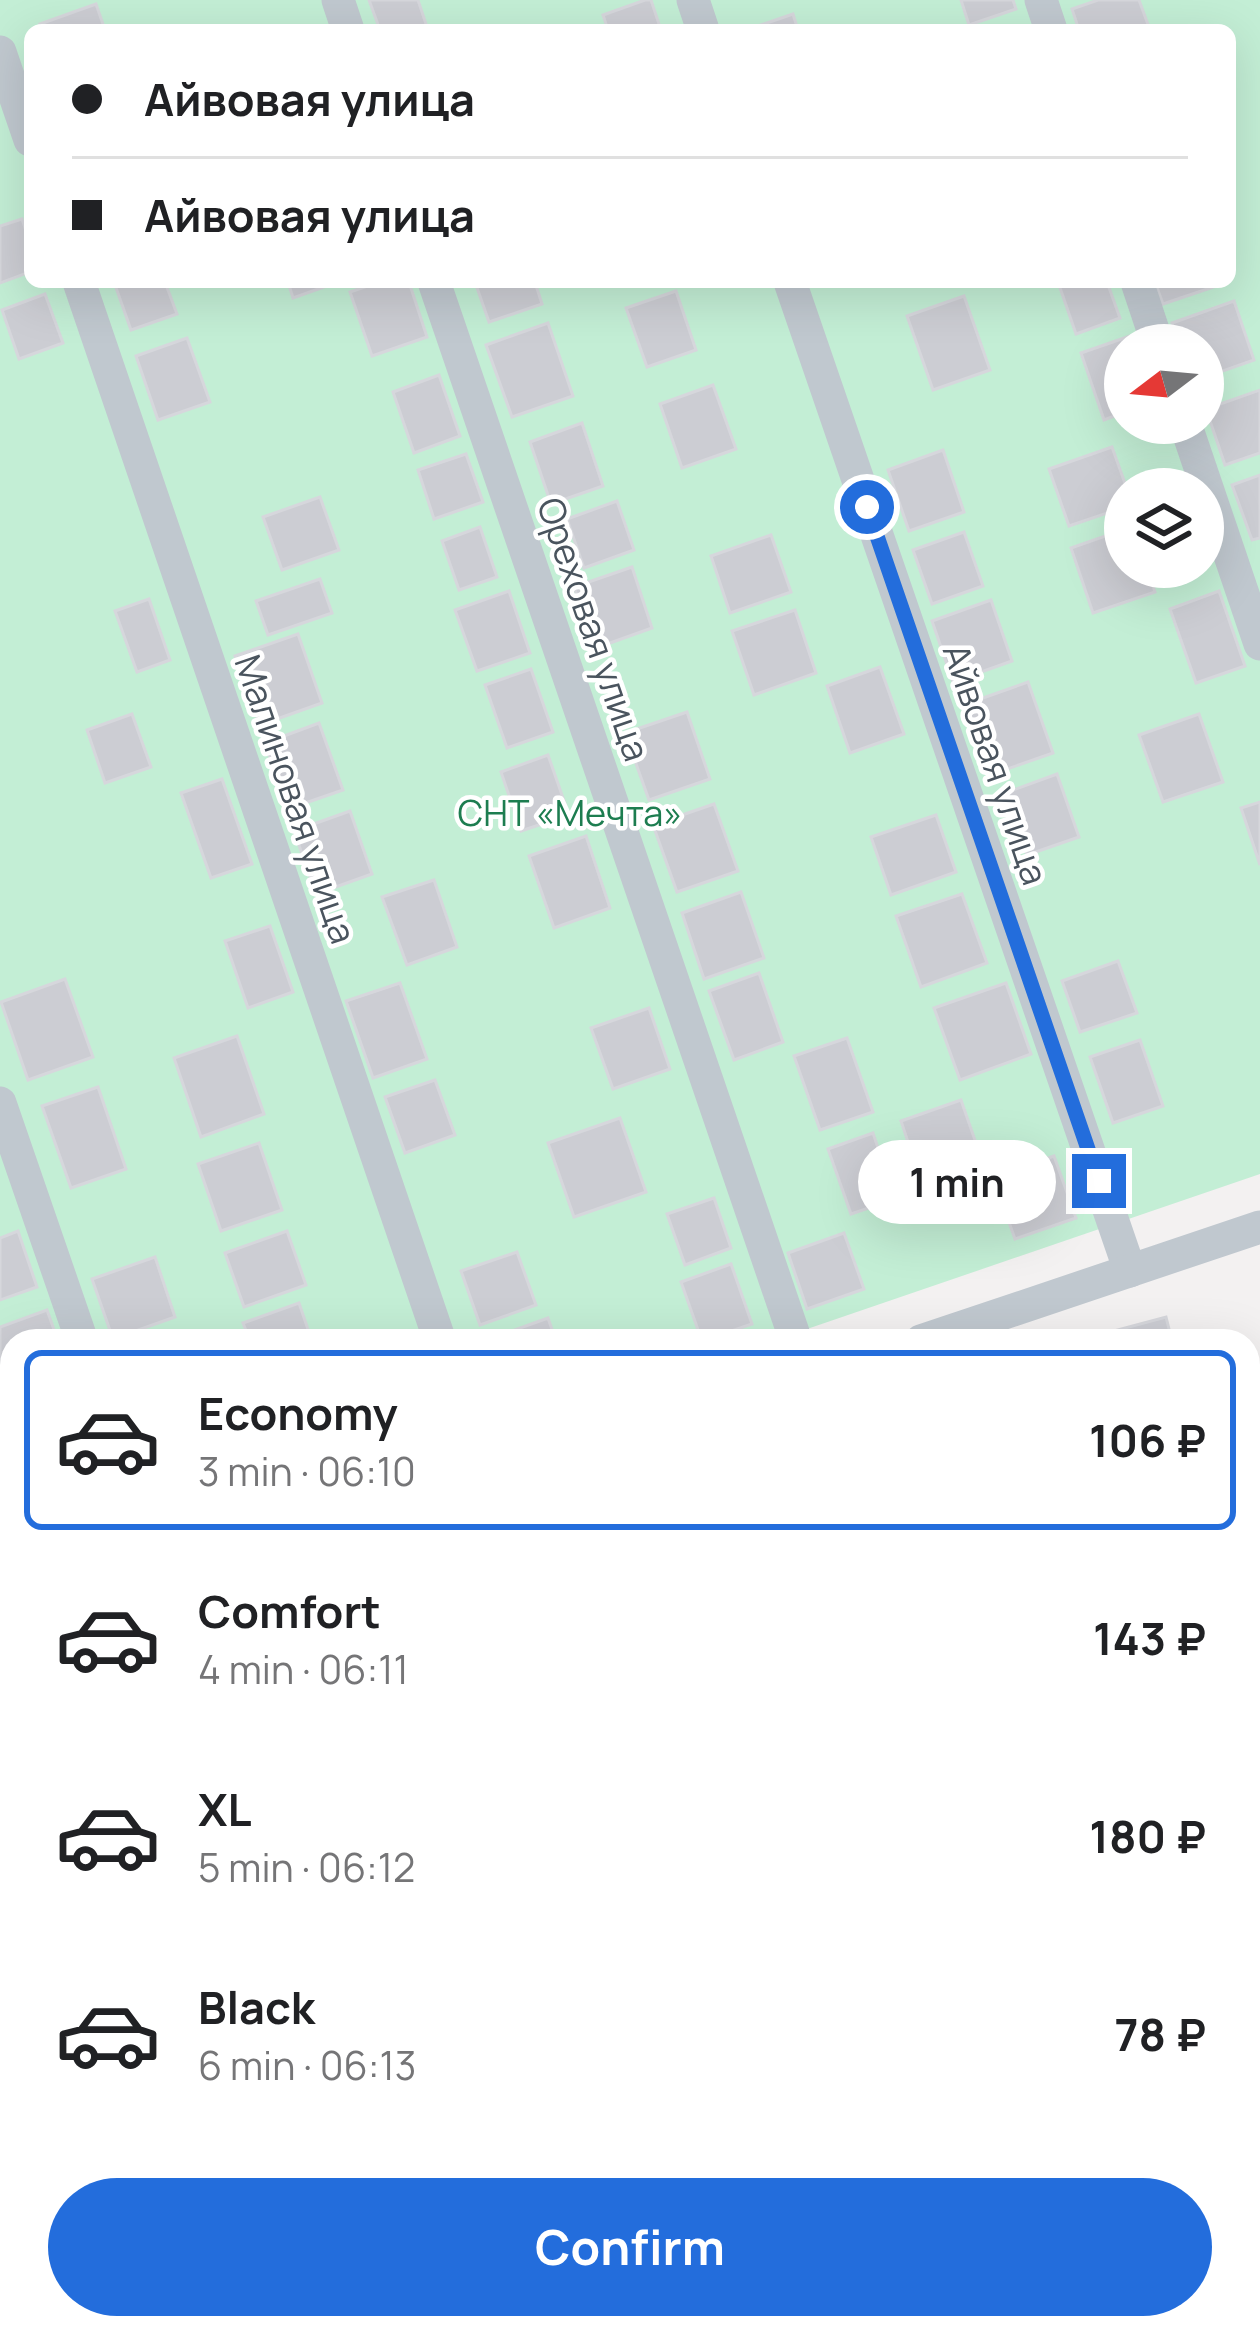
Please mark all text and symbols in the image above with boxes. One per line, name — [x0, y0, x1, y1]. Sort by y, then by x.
text: Айвовая улица — [144, 68, 475, 130]
text: Айвовая улица — [144, 184, 475, 246]
north arrow — [1104, 324, 1224, 444]
map controls — [1104, 324, 1224, 588]
button: layers — [1104, 468, 1224, 588]
route start — [840, 480, 894, 534]
street label: Ореховая улица — [526, 491, 662, 767]
street label: Айвовая улица — [932, 637, 1060, 891]
street label: Малиновая улица — [224, 648, 368, 950]
park label: СНТ «Мечта» — [458, 788, 682, 837]
callout: 1 min — [859, 1139, 1057, 1223]
route end — [1072, 1154, 1126, 1208]
text: 1 min — [909, 1155, 1005, 1209]
text: Economy — [198, 1382, 398, 1444]
icon: car — [54, 1386, 162, 1494]
text: 106 ₽ — [1089, 1409, 1206, 1471]
text: 3 min · 06:10 — [198, 1444, 416, 1498]
text: Comfort — [198, 1580, 381, 1642]
icon: car — [54, 1584, 162, 1692]
text: 143 ₽ — [1093, 1607, 1206, 1669]
text: 4 min · 06:11 — [198, 1642, 409, 1696]
text: XL — [198, 1778, 252, 1840]
icon: car — [54, 1782, 162, 1890]
text: 180 ₽ — [1089, 1805, 1206, 1867]
text: 5 min · 06:12 — [198, 1840, 415, 1894]
text: Black — [198, 1976, 315, 2038]
icon: car — [54, 1980, 162, 2088]
text: 78 ₽ — [1115, 2003, 1206, 2065]
text: 6 min · 06:13 — [198, 2038, 416, 2092]
button: Confirm — [48, 2178, 1212, 2316]

